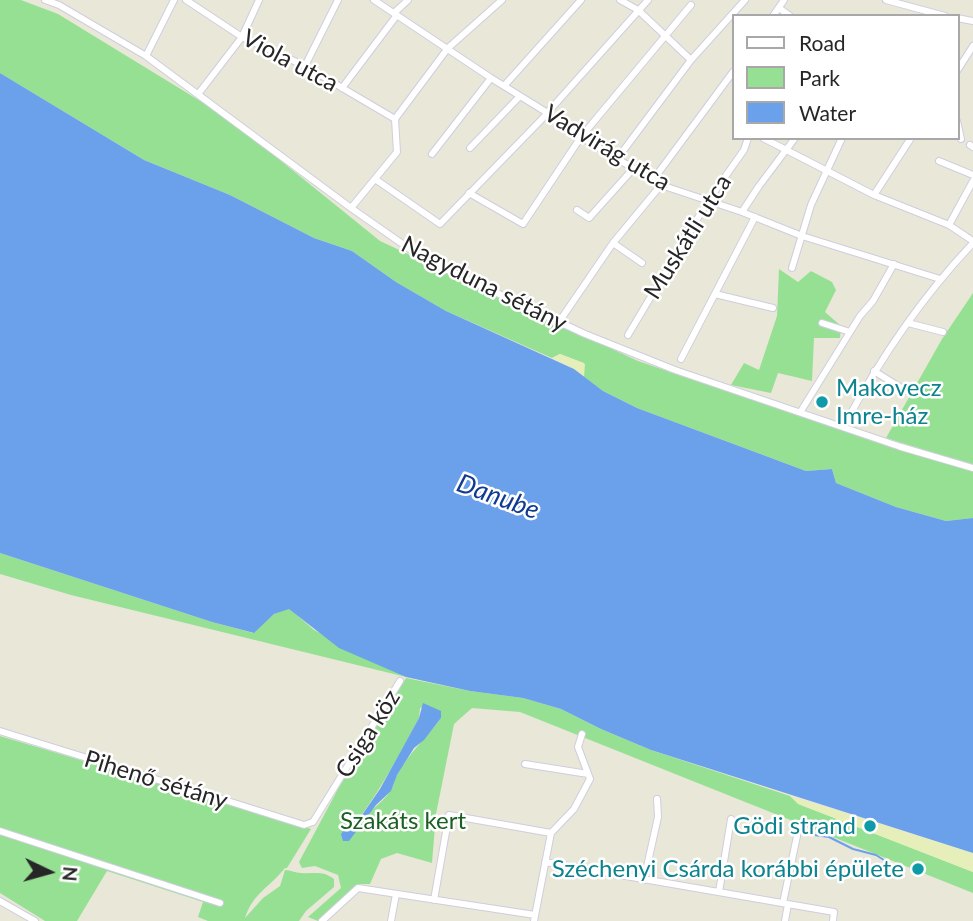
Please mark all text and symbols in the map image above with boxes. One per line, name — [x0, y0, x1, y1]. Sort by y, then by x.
legend — [732, 14, 959, 140]
street label: Viola utca — [237, 24, 343, 98]
text: Road — [799, 30, 846, 55]
text: Park — [799, 65, 840, 90]
street label: Vadvirág utca — [539, 99, 675, 197]
text: Water — [799, 100, 856, 125]
street label: Muskátli utca — [638, 169, 738, 305]
street label: Nagyduna sétány — [397, 230, 571, 338]
place label: Makovecz Imre-ház — [836, 374, 942, 430]
marker: Makovecz Imre-ház — [814, 394, 830, 410]
water label: Danube — [453, 468, 543, 526]
street label: Csiga köz — [330, 685, 406, 783]
street label: Pihenő sétány — [81, 745, 231, 815]
park label: Szakáts kert — [340, 807, 466, 835]
place label: Gödi strand — [733, 812, 856, 840]
marker: Gödi strand — [862, 818, 878, 834]
north arrow — [14, 837, 84, 907]
place label: Széchenyi Csárda korábbi épülete — [552, 855, 904, 883]
marker: Széchenyi Csárda korábbi épülete — [910, 861, 926, 877]
text: N — [58, 866, 83, 882]

